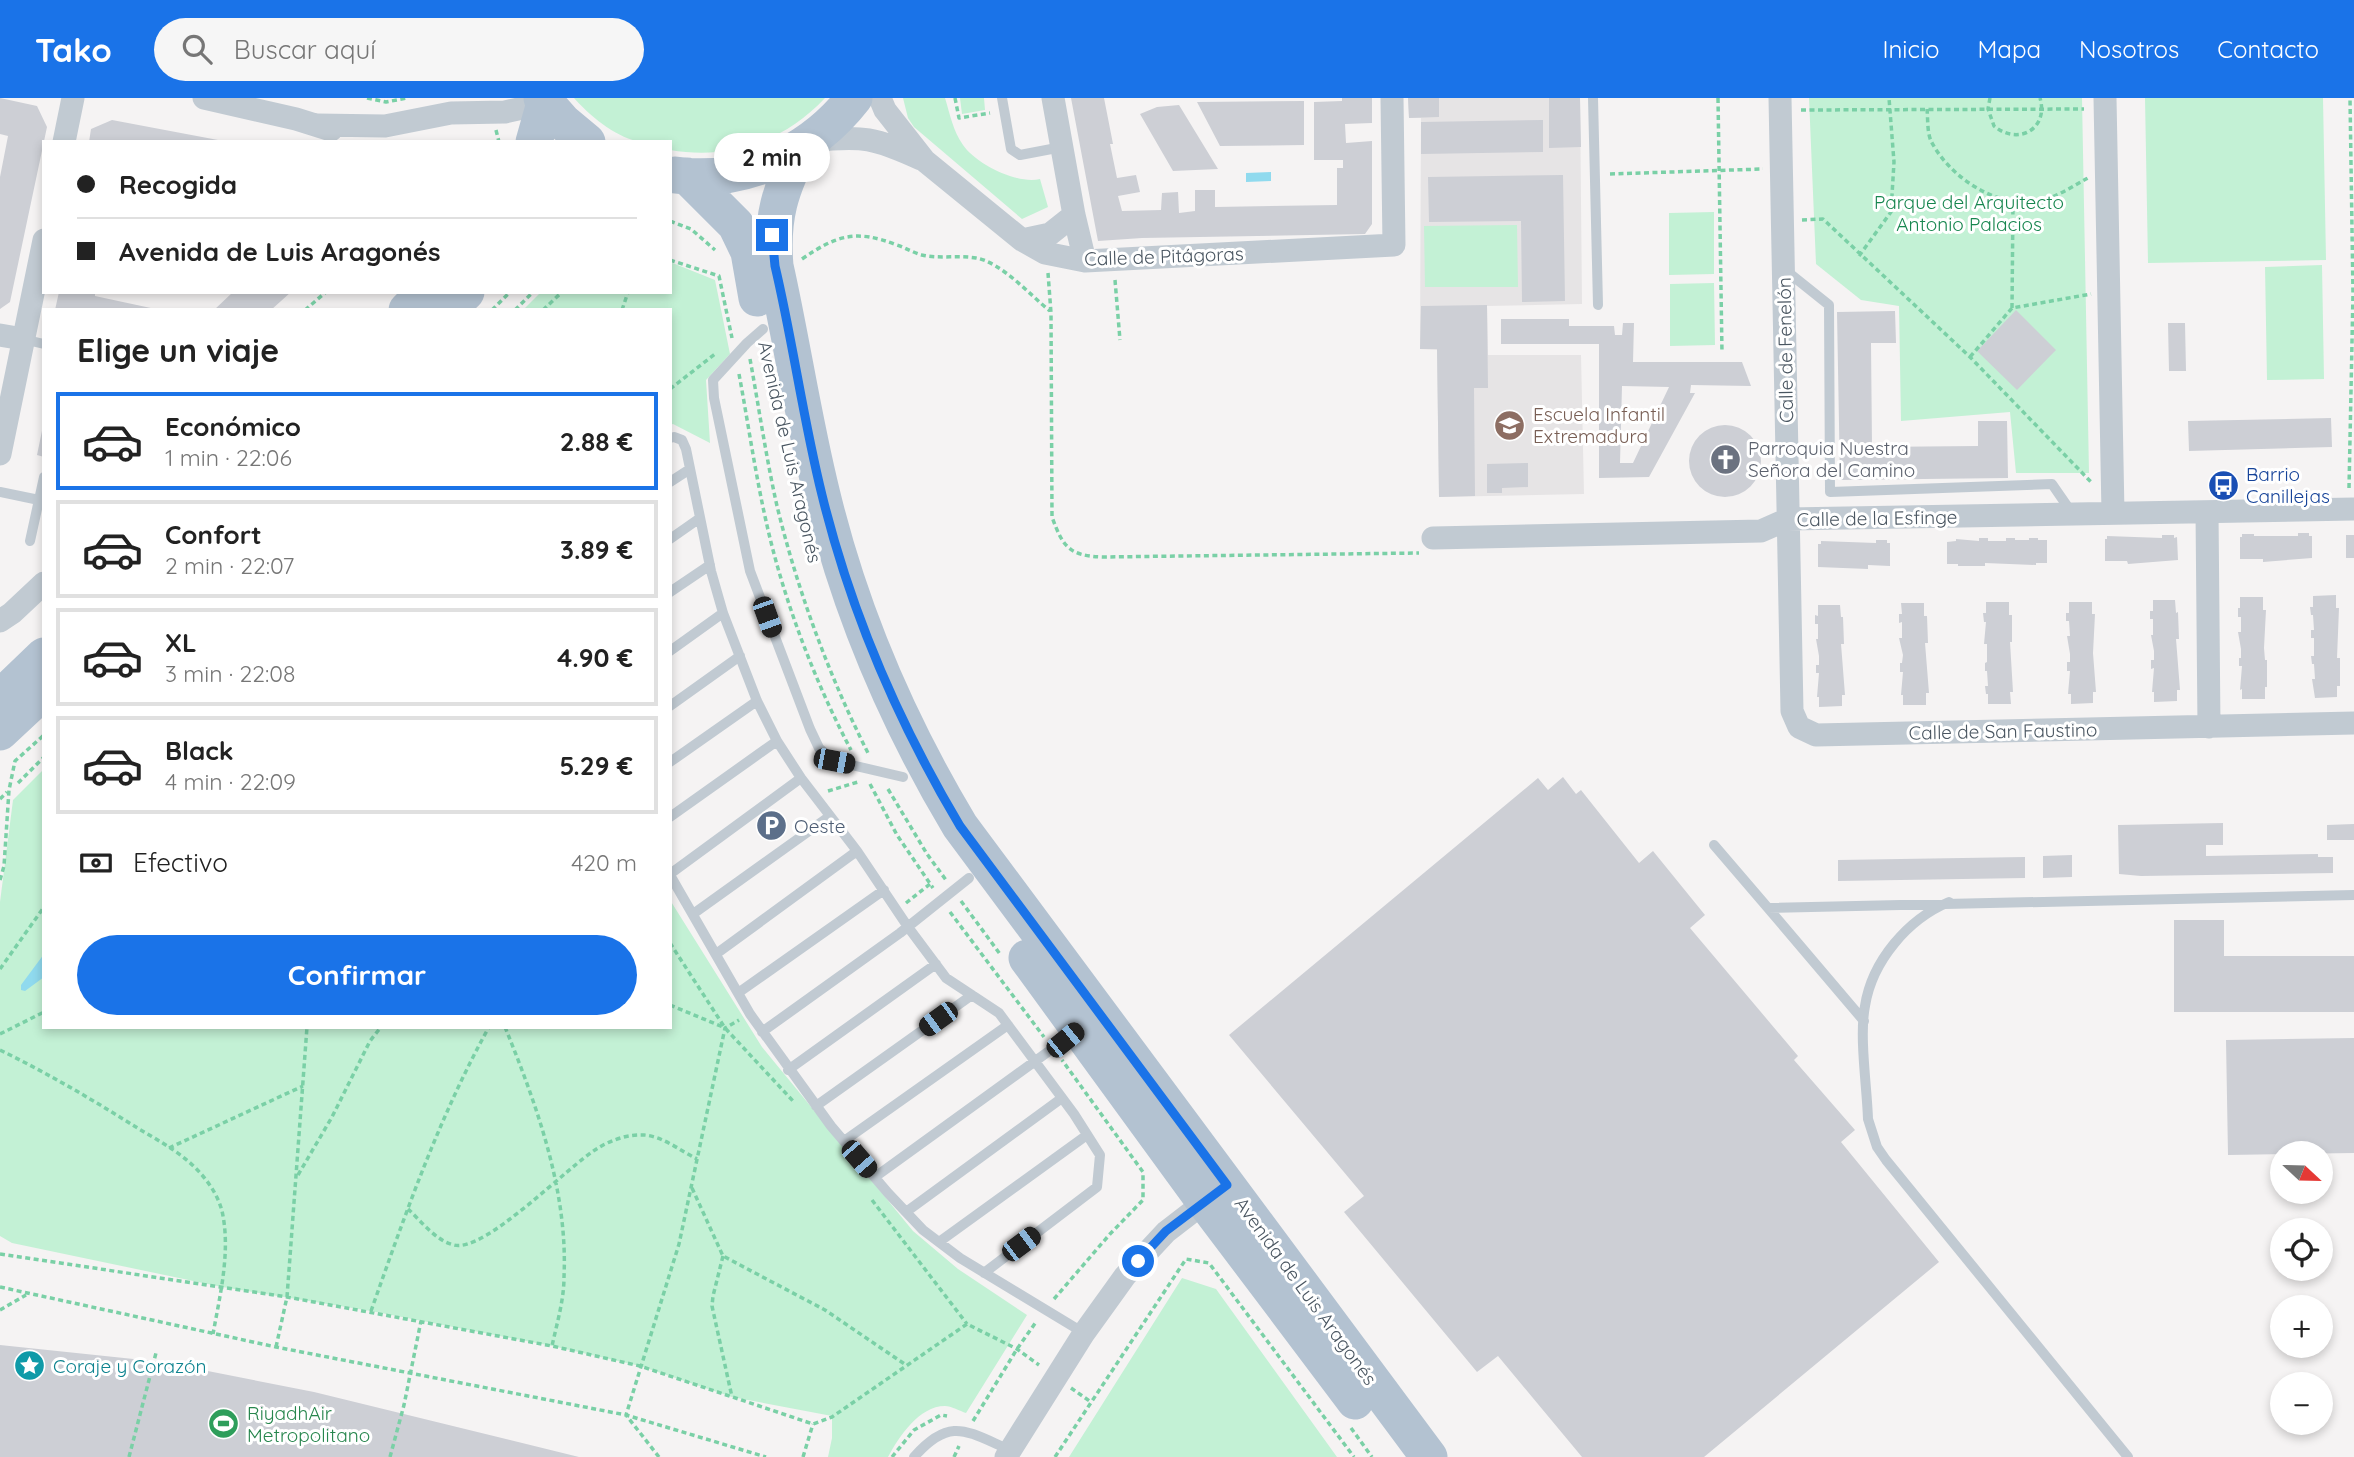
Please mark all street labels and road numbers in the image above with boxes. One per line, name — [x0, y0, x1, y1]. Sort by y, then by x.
street label: Calle de Pitágoras — [1084, 241, 1244, 271]
street label: Calle de Fenelón — [1772, 277, 1798, 423]
street label: Avenida de Luis Aragonés — [753, 339, 827, 565]
street label: Calle de la Esfinge — [1796, 505, 1958, 531]
street label: Calle de San Faustino — [1909, 717, 2097, 745]
street label: Avenida de Luis Aragonés — [1230, 1192, 1382, 1390]

